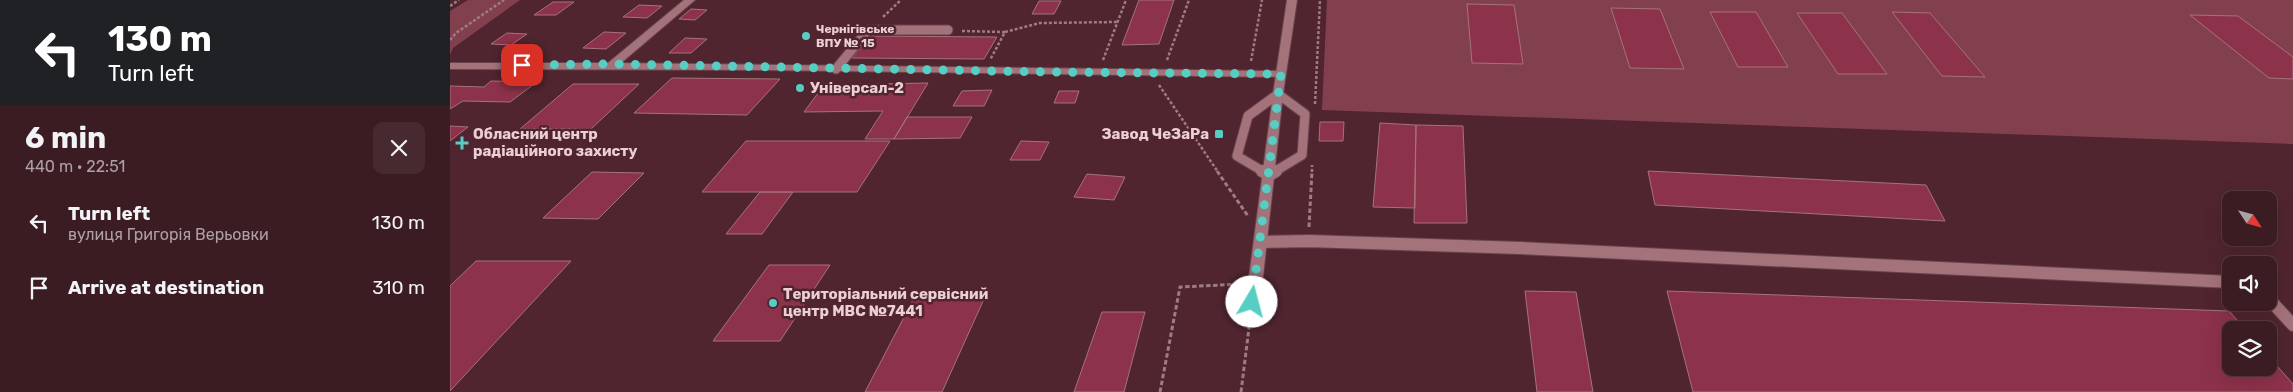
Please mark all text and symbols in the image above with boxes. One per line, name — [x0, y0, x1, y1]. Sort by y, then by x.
text: 130 m — [108, 18, 212, 60]
icon: left — [25, 20, 90, 85]
place label: Чернігівське ВПУ № 15 — [816, 22, 894, 50]
marker: Чернігівське ВПУ № 15 — [800, 30, 812, 42]
pin — [501, 44, 543, 86]
icon: arrive — [508, 51, 536, 79]
text: Turn left — [108, 60, 194, 87]
place label: Універсал-2 — [810, 79, 904, 97]
marker: Універсал-2 — [794, 82, 806, 94]
text: 6 min — [25, 120, 106, 156]
button: close — [373, 122, 425, 174]
place label: Обласний центр радіаційного захисту — [473, 125, 638, 160]
place label: Завод ЧеЗаРа — [1101, 125, 1209, 143]
marker: Завод ЧеЗаРа — [1213, 128, 1225, 140]
marker: Обласний центр радіаційного захисту — [455, 136, 469, 150]
text: 440 m · 22:51 — [25, 157, 125, 176]
north arrow — [2222, 191, 2278, 246]
map controls — [2222, 191, 2277, 376]
text: Turn left — [68, 202, 150, 225]
icon: left — [25, 209, 53, 237]
text: 130 m — [372, 211, 425, 234]
text: вулиця Григорія Верьовки — [68, 225, 269, 244]
button: sound — [2222, 256, 2277, 311]
icon: arrive — [25, 274, 53, 302]
position arrow — [1225, 275, 1277, 327]
text: Arrive at destination — [68, 276, 264, 299]
text: 310 m — [372, 276, 425, 299]
place label: Територіальний сервісний центр МВС №7441 — [783, 285, 988, 320]
marker: Територіальний сервісний центр МВС №7441 — [767, 297, 779, 309]
button: layers — [2222, 321, 2277, 376]

